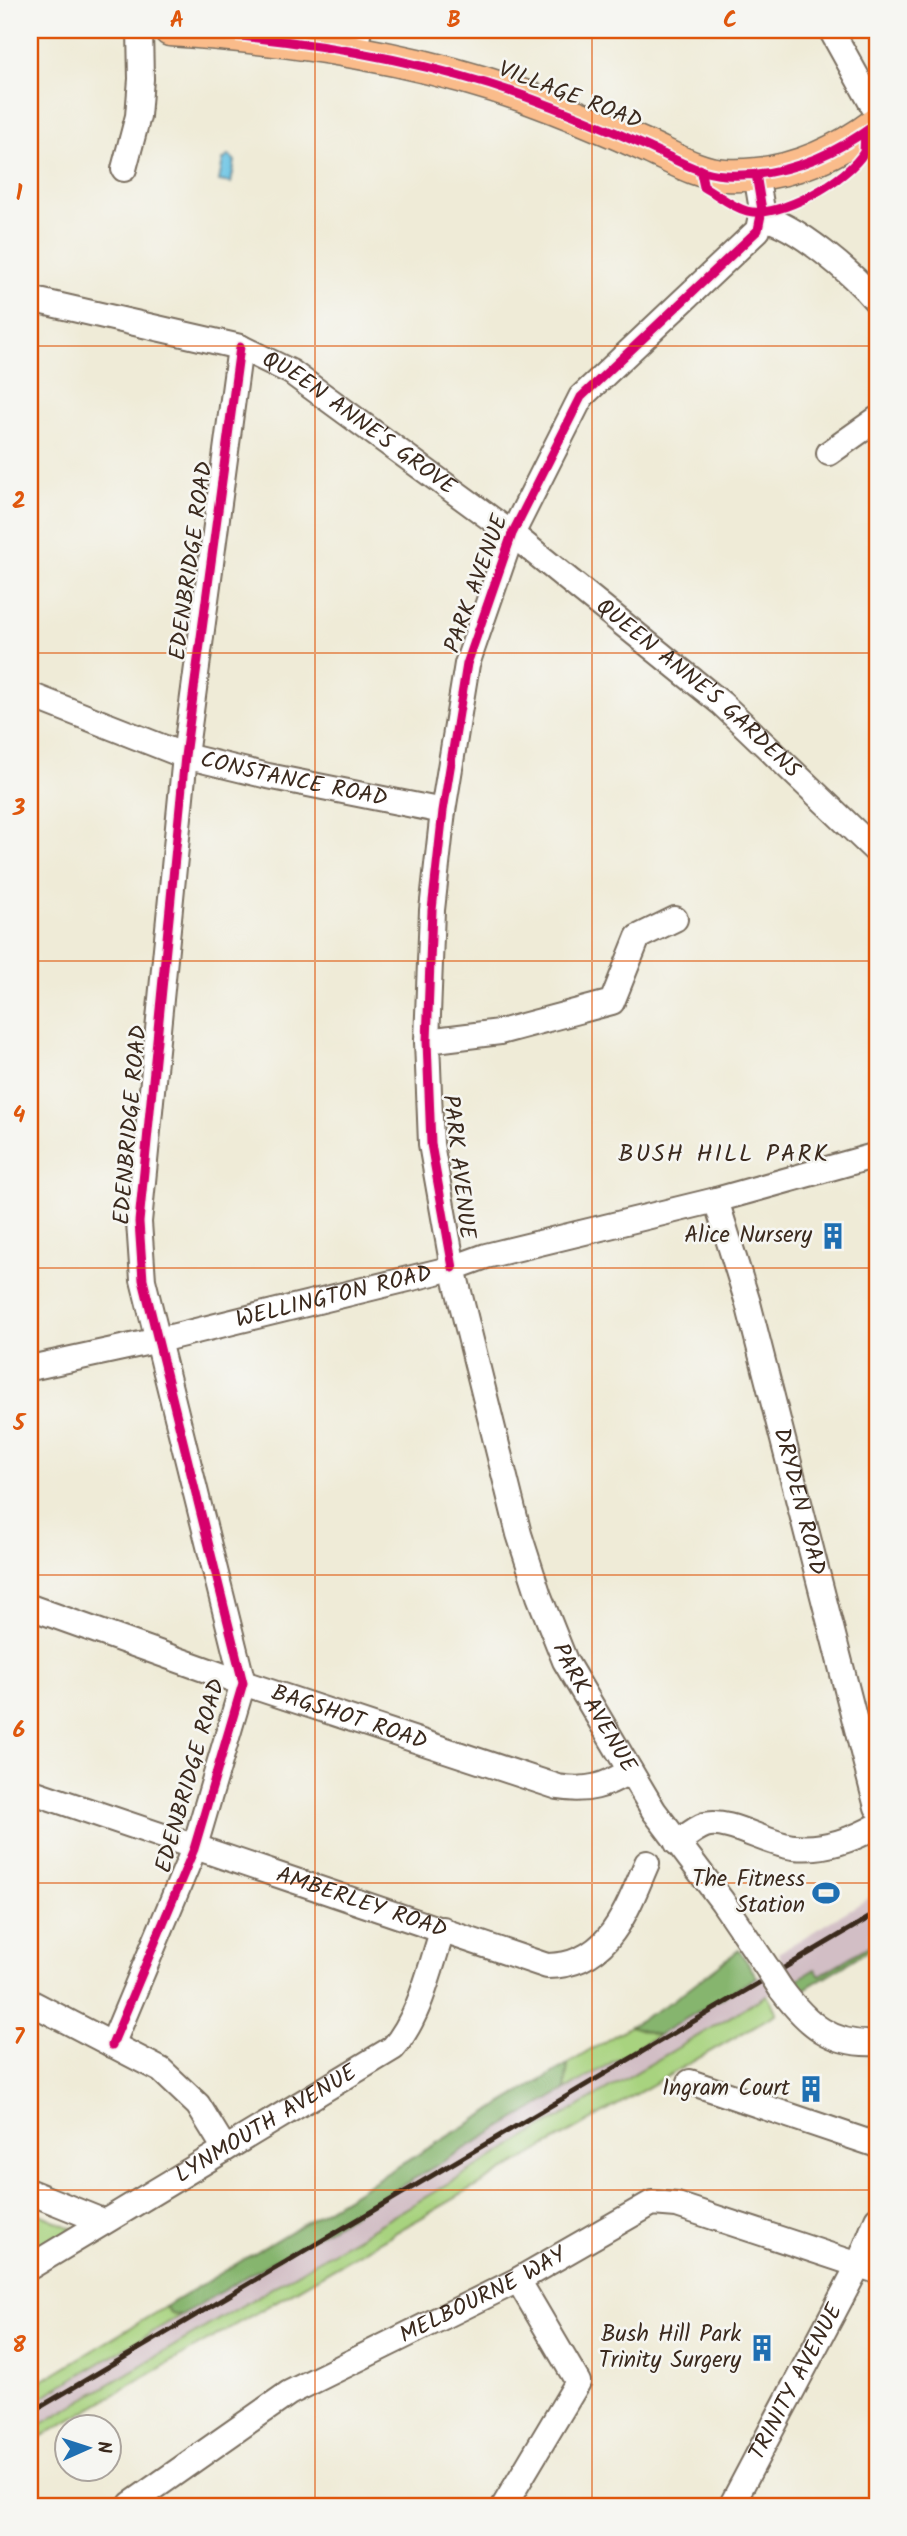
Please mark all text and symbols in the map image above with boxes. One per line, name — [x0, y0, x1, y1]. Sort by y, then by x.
text: A — [170, 3, 184, 39]
text: B — [447, 3, 461, 39]
text: C — [723, 3, 737, 39]
street label: VILLAGE ROAD — [493, 52, 647, 140]
text: 1 — [16, 176, 23, 212]
street label: QUEEN ANNE'S GROVE — [255, 342, 464, 505]
street label: EDENBRIDGE ROAD — [160, 459, 224, 663]
text: 2 — [12, 484, 26, 520]
street label: PARK AVENUE — [435, 509, 519, 658]
street label: QUEEN ANNE'S GARDENS — [587, 590, 808, 788]
street label: CONSTANCE ROAD — [197, 742, 391, 817]
text: 3 — [12, 791, 26, 827]
street label: EDENBRIDGE ROAD — [104, 1023, 158, 1226]
street label: PARK AVENUE — [431, 1093, 485, 1242]
text: 4 — [13, 1098, 26, 1134]
district label: BUSH HILL PARK — [618, 1135, 830, 1174]
place label: Alice Nursery — [684, 1218, 812, 1254]
building icon: Alice Nursery — [818, 1221, 848, 1251]
street label: WELLINGTON ROAD — [232, 1256, 436, 1339]
text: 5 — [12, 1406, 27, 1442]
street label: DRYDEN ROAD — [763, 1424, 835, 1580]
street label: PARK AVENUE — [542, 1638, 646, 1780]
street label: EDENBRIDGE ROAD — [146, 1675, 236, 1877]
street label: BAGSHOT ROAD — [266, 1676, 432, 1761]
text: 6 — [13, 1713, 25, 1749]
street label: AMBERLEY ROAD — [271, 1858, 452, 1949]
place label: The Fitness Station — [692, 1862, 805, 1924]
sports icon: The Fitness Station — [811, 1878, 841, 1908]
text: 7 — [14, 2020, 26, 2056]
street label: LYNMOUTH AVENUE — [168, 2055, 365, 2193]
place label: Ingram Court — [662, 2071, 791, 2107]
building icon: Ingram Court — [796, 2074, 826, 2104]
street label: MELBOURNE WAY — [393, 2237, 574, 2354]
street label: TRINITY AVENUE — [740, 2297, 853, 2467]
place label: Bush Hill Park Trinity Surgery — [598, 2317, 741, 2379]
text: 8 — [12, 2328, 26, 2364]
building icon: Bush Hill Park Trinity Surgery — [747, 2333, 777, 2363]
north arrow — [52, 2414, 122, 2484]
text: N — [88, 2440, 118, 2454]

